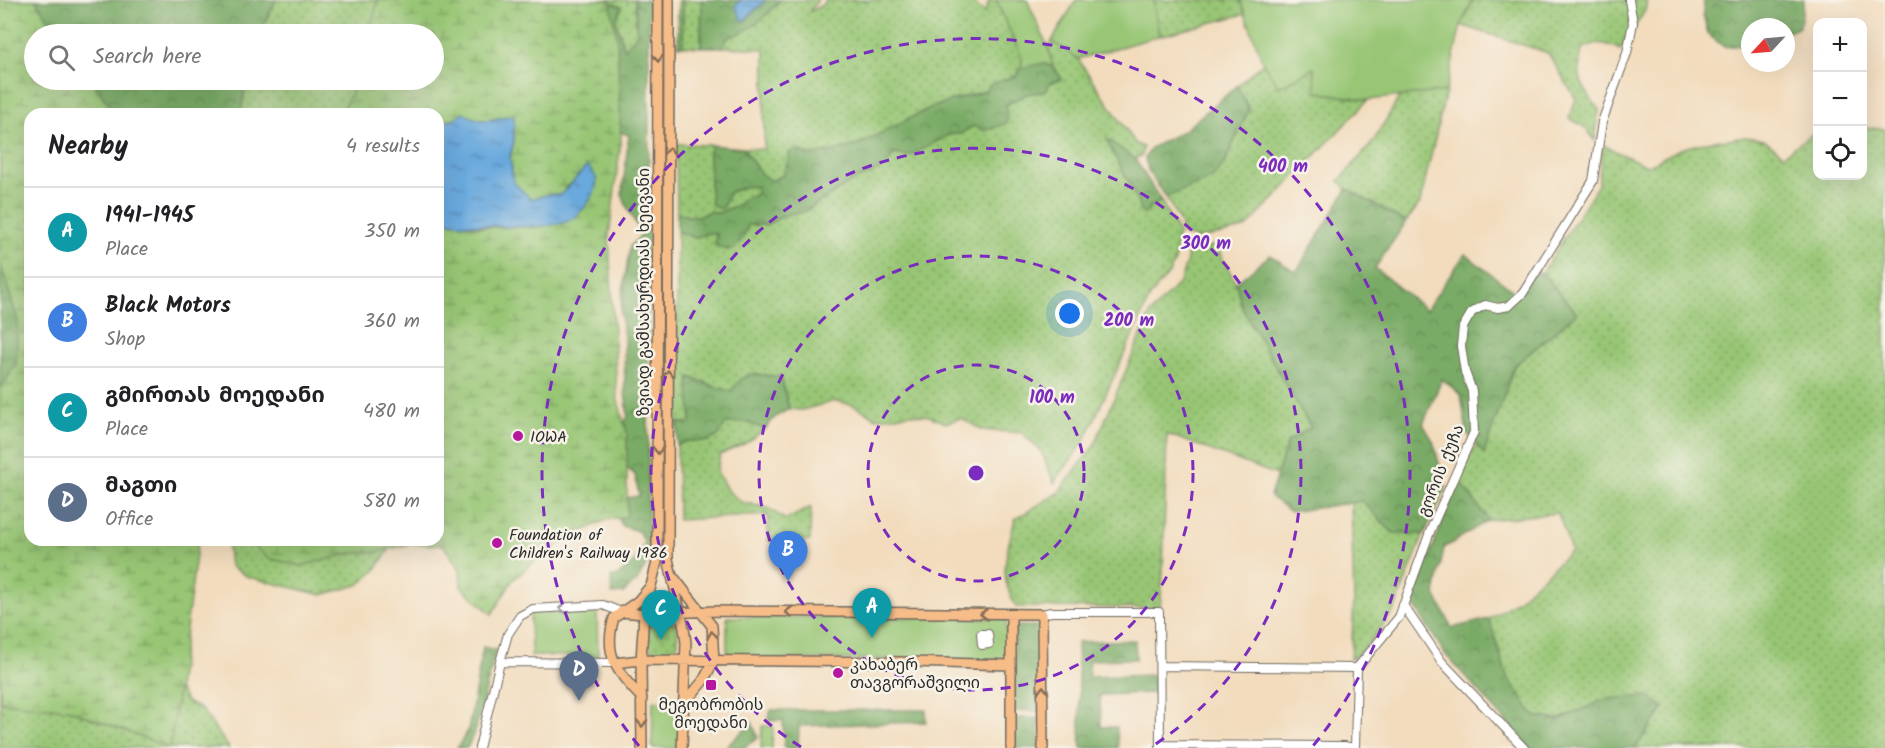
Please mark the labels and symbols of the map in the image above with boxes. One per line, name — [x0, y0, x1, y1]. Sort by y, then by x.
north arrow — [1741, 18, 1795, 72]
one-way arrow — [652, 54, 664, 63]
one-way arrow — [663, 147, 675, 156]
text: 400 m — [1258, 153, 1308, 182]
street label: ზვიად გამსახურდიას ხეივანი — [632, 168, 657, 416]
text: 300 m — [1180, 230, 1231, 259]
your location — [1055, 299, 1084, 328]
text: 200 m — [1104, 307, 1155, 336]
one-way arrow — [662, 370, 674, 379]
text: 100 m — [1029, 384, 1075, 413]
street label: გორის ქუჩა — [1412, 421, 1471, 520]
place label: IOWA — [530, 425, 567, 450]
marker: IOWA — [511, 429, 525, 443]
one-way arrow — [651, 446, 664, 455]
centre of rings — [966, 463, 986, 483]
place label: Foundation of Children's Railway 1986 — [509, 523, 668, 566]
pin: B — [768, 532, 808, 581]
marker: Foundation of Children's Railway 1986 — [490, 536, 504, 550]
pin: A — [852, 588, 892, 638]
pin: C — [642, 590, 680, 640]
one-way arrow — [559, 601, 568, 614]
one-way arrow — [784, 606, 793, 618]
one-way arrow — [979, 608, 988, 620]
one-way arrow — [707, 630, 719, 639]
pin: D — [560, 652, 598, 701]
place label: კახაბერ თავგორაშვილი — [850, 653, 980, 696]
marker: კახაბერ თავგორაშვილი — [831, 666, 845, 680]
marker: მეგობრობის მოედანი — [704, 678, 718, 692]
one-way arrow — [1037, 685, 1049, 694]
place label: მეგობრობის მოედანი — [659, 693, 763, 736]
one-way arrow — [636, 719, 648, 728]

